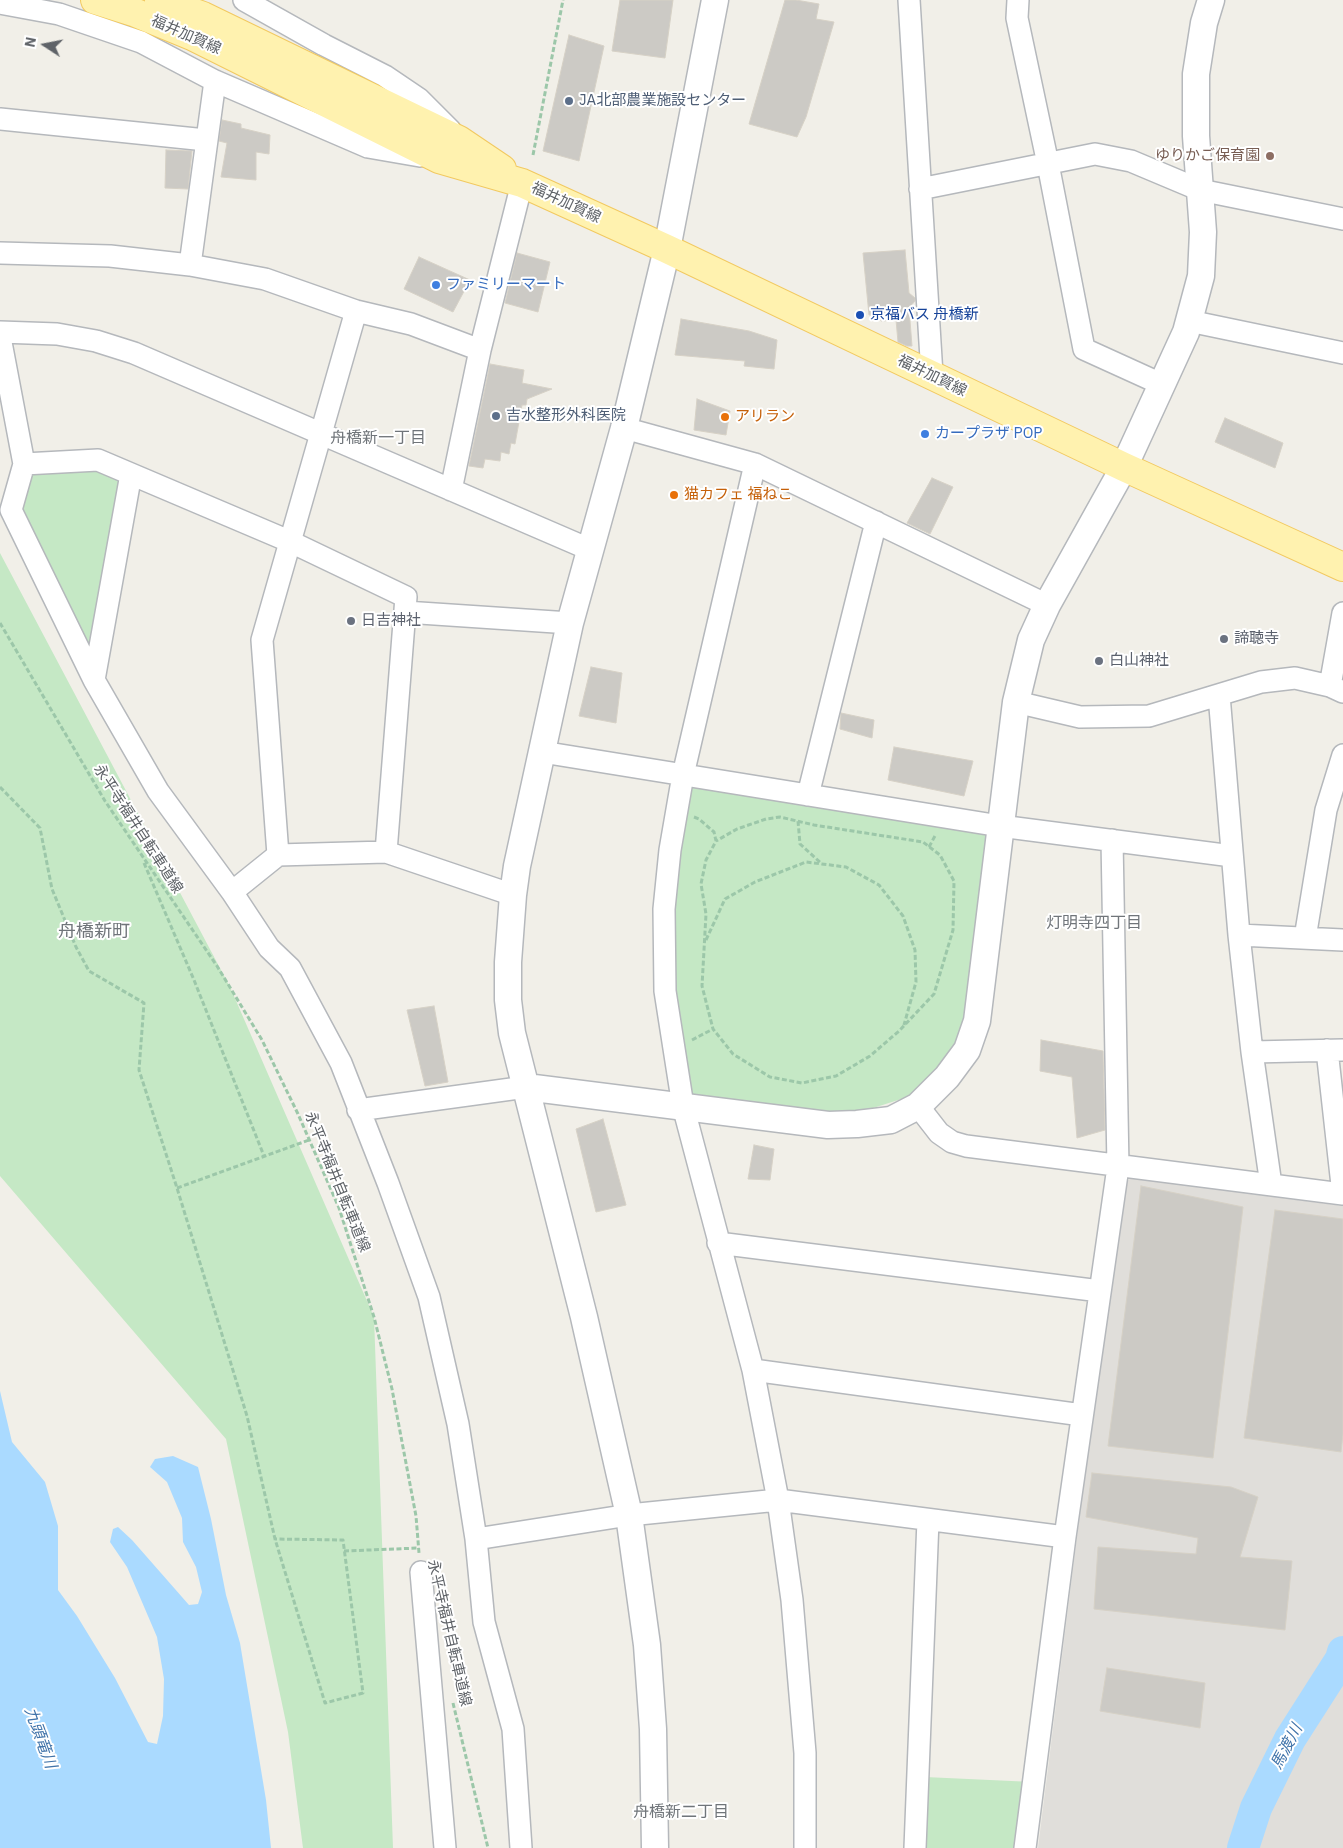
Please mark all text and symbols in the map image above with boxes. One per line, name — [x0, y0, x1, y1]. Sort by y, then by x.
street label: 福井加賀線 — [148, 12, 224, 58]
north arrow — [20, 20, 70, 70]
text: N — [20, 35, 40, 49]
place label: JA北部農業施設センター — [579, 92, 746, 110]
marker: JA北部農業施設センター — [563, 95, 575, 107]
place label: ゆりかご保育園 — [1155, 147, 1260, 165]
marker: ゆりかご保育園 — [1264, 150, 1276, 162]
street label: 福井加賀線 — [528, 179, 604, 227]
place label: ファミリーマート — [446, 276, 566, 294]
marker: ファミリーマート — [430, 279, 442, 291]
place label: 京福バス 舟橋新 — [870, 306, 979, 324]
marker: 京福バス 舟橋新 — [854, 309, 866, 321]
street label: 福井加賀線 — [894, 351, 970, 401]
place label: 吉水整形外科医院 — [506, 407, 626, 425]
place label: アリラン — [735, 408, 795, 426]
marker: 吉水整形外科医院 — [490, 410, 502, 422]
marker: アリラン — [719, 411, 731, 423]
place label: カープラザ POP — [935, 425, 1042, 443]
district label: 舟橋新一丁目 — [330, 428, 426, 448]
marker: カープラザ POP — [919, 428, 931, 440]
place label: 猫カフェ 福ねこ — [684, 486, 793, 504]
marker: 猫カフェ 福ねこ — [668, 489, 680, 501]
place label: 日吉神社 — [361, 612, 421, 630]
marker: 日吉神社 — [345, 615, 357, 627]
place label: 諦聴寺 — [1234, 630, 1279, 648]
marker: 諦聴寺 — [1218, 633, 1230, 645]
place label: 白山神社 — [1109, 652, 1169, 670]
marker: 白山神社 — [1093, 655, 1105, 667]
street label: 永平寺福井自転車道線 — [90, 761, 186, 897]
district label: 灯明寺四丁目 — [1046, 913, 1142, 933]
district label: 舟橋新町 — [58, 921, 130, 943]
street label: 永平寺福井自転車道線 — [301, 1109, 373, 1255]
street label: 永平寺福井自転車道線 — [423, 1558, 475, 1708]
water label: 九頭竜川 — [20, 1705, 60, 1771]
water label: 馬渡川 — [1267, 1721, 1307, 1773]
district label: 舟橋新二丁目 — [633, 1802, 729, 1822]

